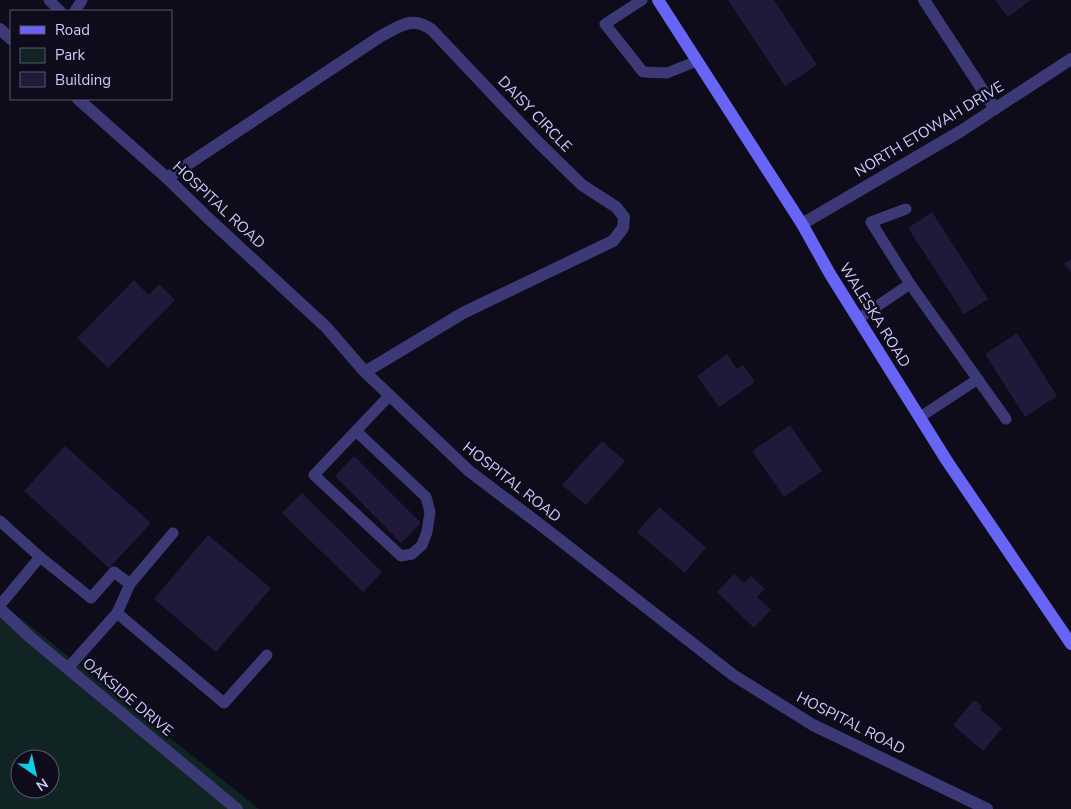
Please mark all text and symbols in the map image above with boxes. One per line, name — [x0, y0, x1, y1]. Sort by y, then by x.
legend — [10, 10, 172, 100]
text: Road — [55, 20, 90, 40]
text: Park — [55, 45, 85, 65]
text: Building — [55, 70, 111, 90]
street label: DAISY CIRCLE — [494, 72, 576, 156]
street label: NORTH ETOWAH DRIVE — [851, 76, 1007, 182]
street label: HOSPITAL ROAD — [168, 157, 270, 253]
street label: WALESKA ROAD — [835, 259, 915, 371]
street label: HOSPITAL ROAD — [459, 437, 565, 527]
street label: OAKSIDE DRIVE — [79, 653, 177, 741]
street label: HOSPITAL ROAD — [793, 687, 909, 759]
north arrow — [10, 749, 60, 799]
text: N — [32, 774, 52, 795]

